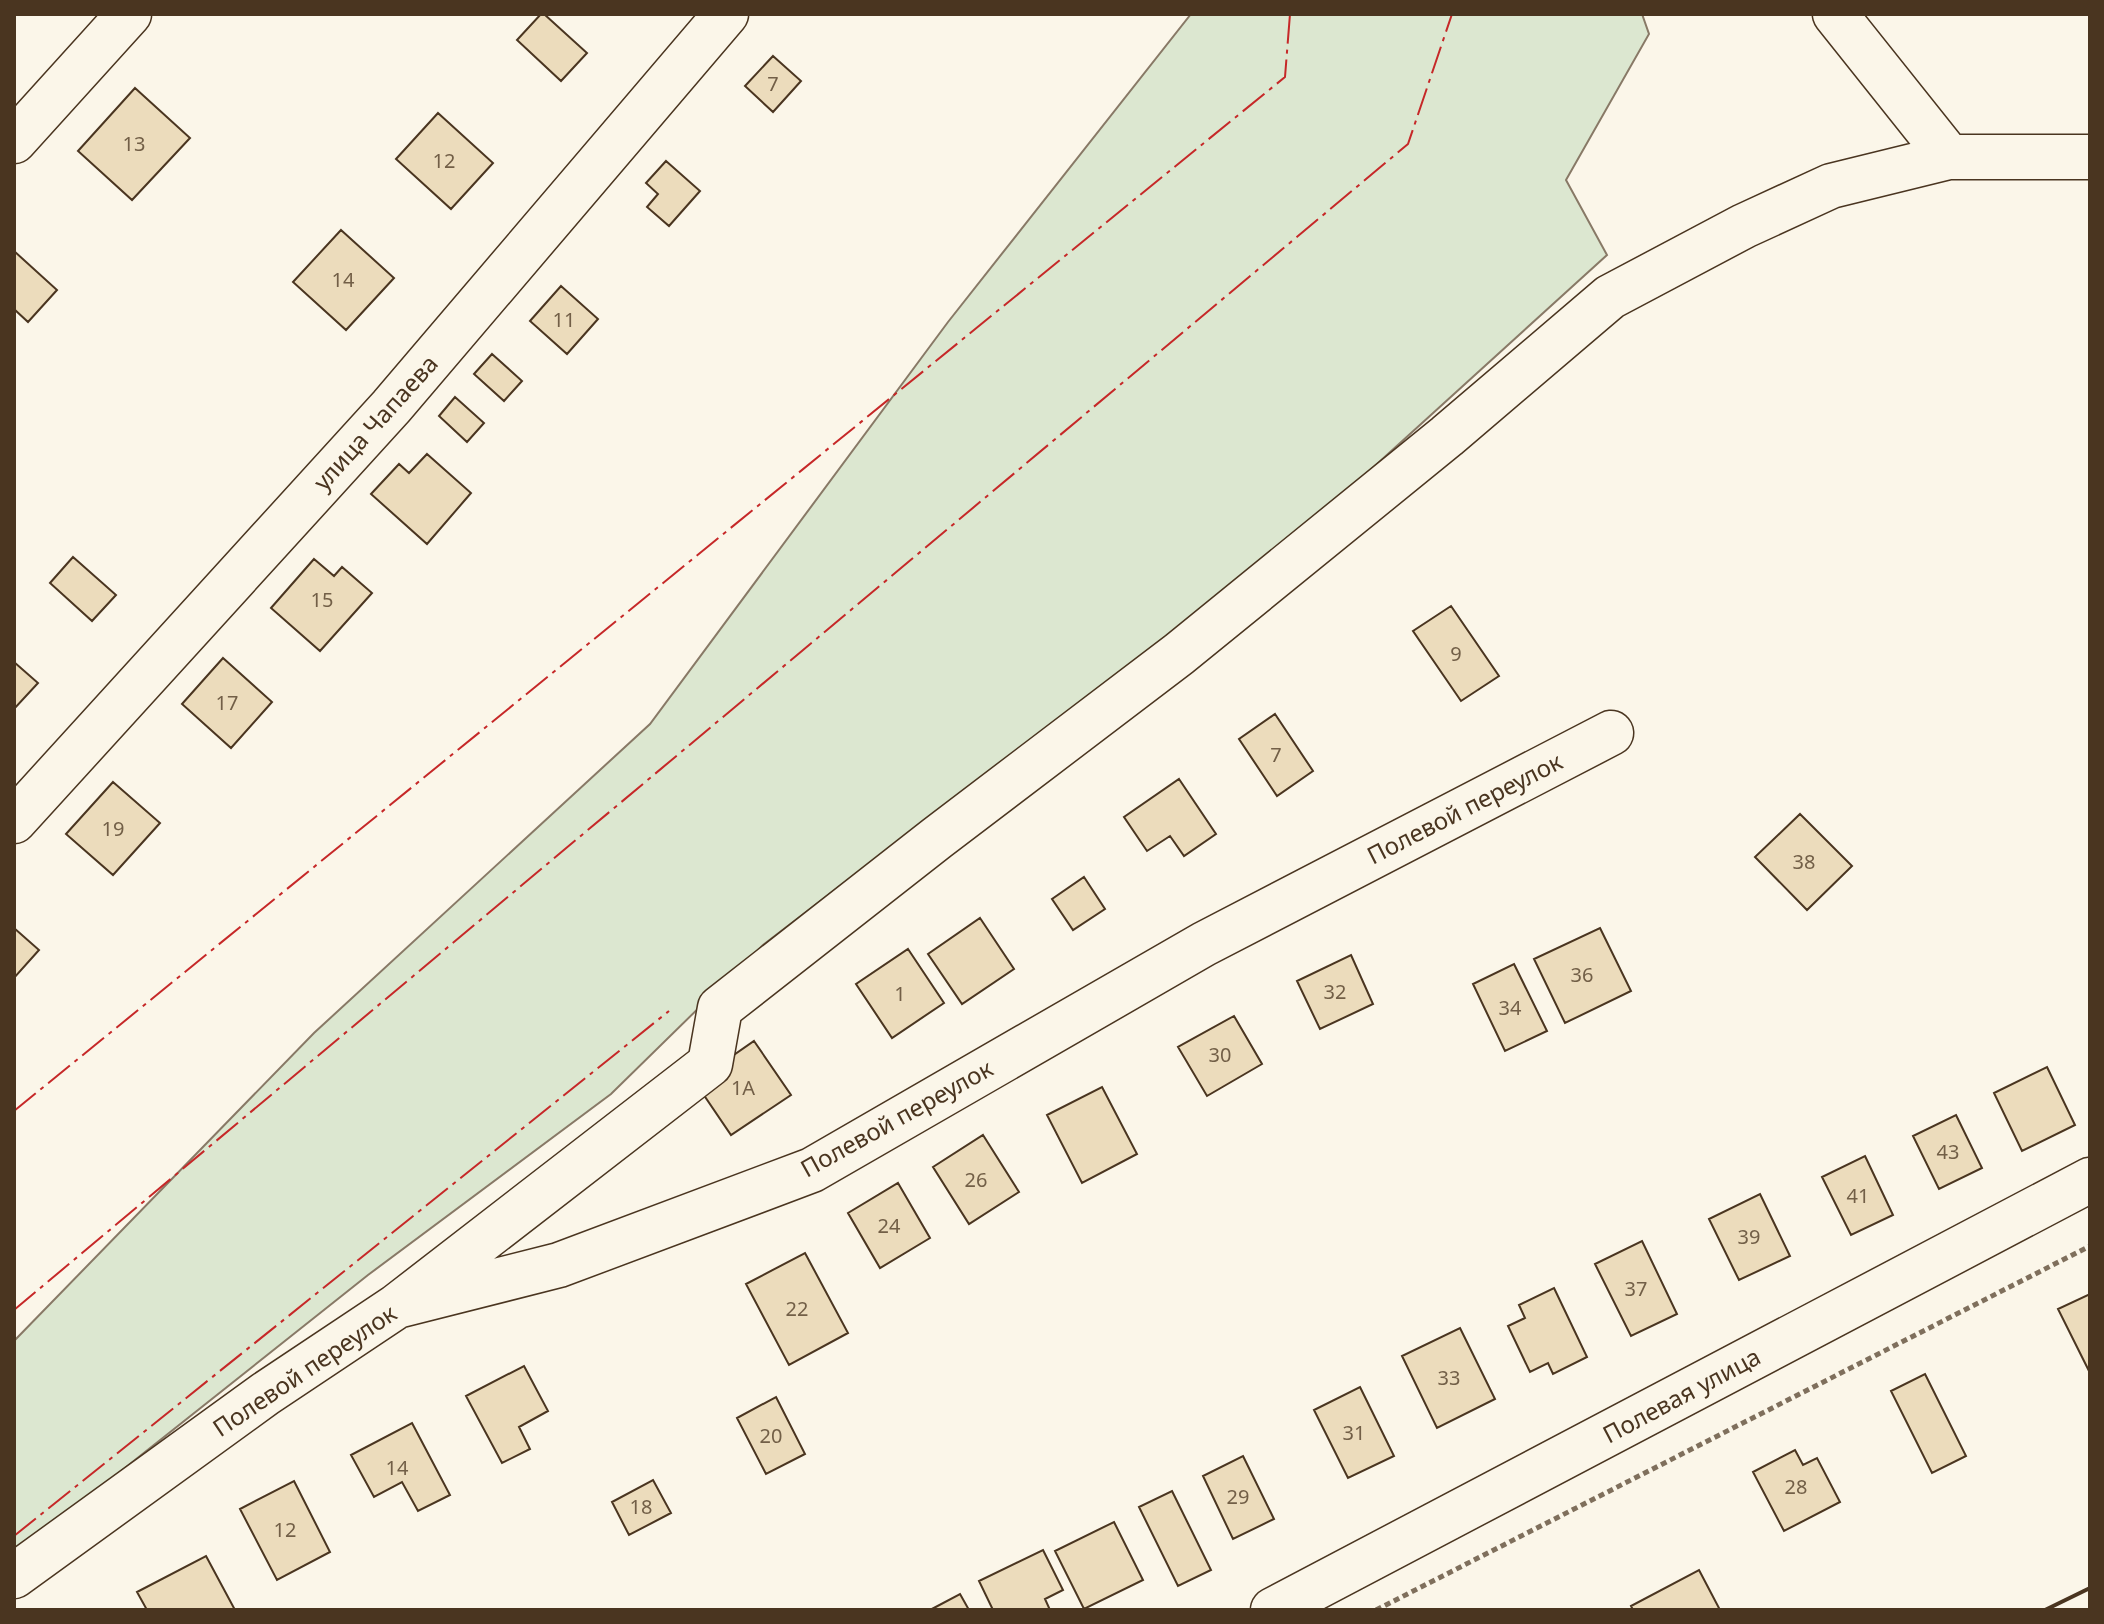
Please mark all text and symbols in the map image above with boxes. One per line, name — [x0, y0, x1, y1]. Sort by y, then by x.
house number: 7 — [767, 70, 779, 97]
house number: 13 — [123, 130, 145, 157]
house number: 12 — [433, 147, 455, 174]
house number: 14 — [332, 266, 355, 293]
house number: 11 — [553, 306, 575, 333]
street label: улица Чапаева — [305, 347, 445, 497]
house number: 15 — [311, 586, 333, 613]
house number: 9 — [1450, 640, 1462, 667]
house number: 17 — [216, 689, 238, 716]
house number: 7 — [1270, 741, 1282, 768]
street label: Полевой переулок — [1361, 744, 1568, 871]
house number: 19 — [102, 815, 124, 842]
house number: 38 — [1793, 848, 1815, 875]
house number: 36 — [1571, 961, 1593, 988]
house number: 32 — [1324, 978, 1346, 1005]
house number: 1 — [894, 980, 906, 1007]
house number: 34 — [1499, 994, 1522, 1021]
house number: 30 — [1209, 1041, 1231, 1068]
street label: Полевой переулок — [794, 1051, 999, 1184]
house number: 1А — [731, 1074, 755, 1101]
house number: 43 — [1937, 1138, 1959, 1165]
house number: 26 — [965, 1166, 987, 1193]
house number: 41 — [1847, 1182, 1869, 1209]
house number: 24 — [878, 1212, 901, 1239]
house number: 39 — [1738, 1223, 1760, 1250]
house number: 37 — [1625, 1275, 1647, 1302]
house number: 22 — [786, 1295, 808, 1322]
street label: Полевой переулок — [206, 1296, 403, 1444]
street label: Полевая улица — [1597, 1339, 1766, 1450]
house number: 33 — [1438, 1364, 1460, 1391]
house number: 31 — [1343, 1419, 1365, 1446]
house number: 20 — [760, 1422, 782, 1449]
house number: 14 — [386, 1454, 409, 1481]
house number: 28 — [1785, 1473, 1807, 1500]
house number: 29 — [1227, 1483, 1249, 1510]
house number: 18 — [630, 1493, 652, 1520]
house number: 12 — [274, 1516, 296, 1543]

